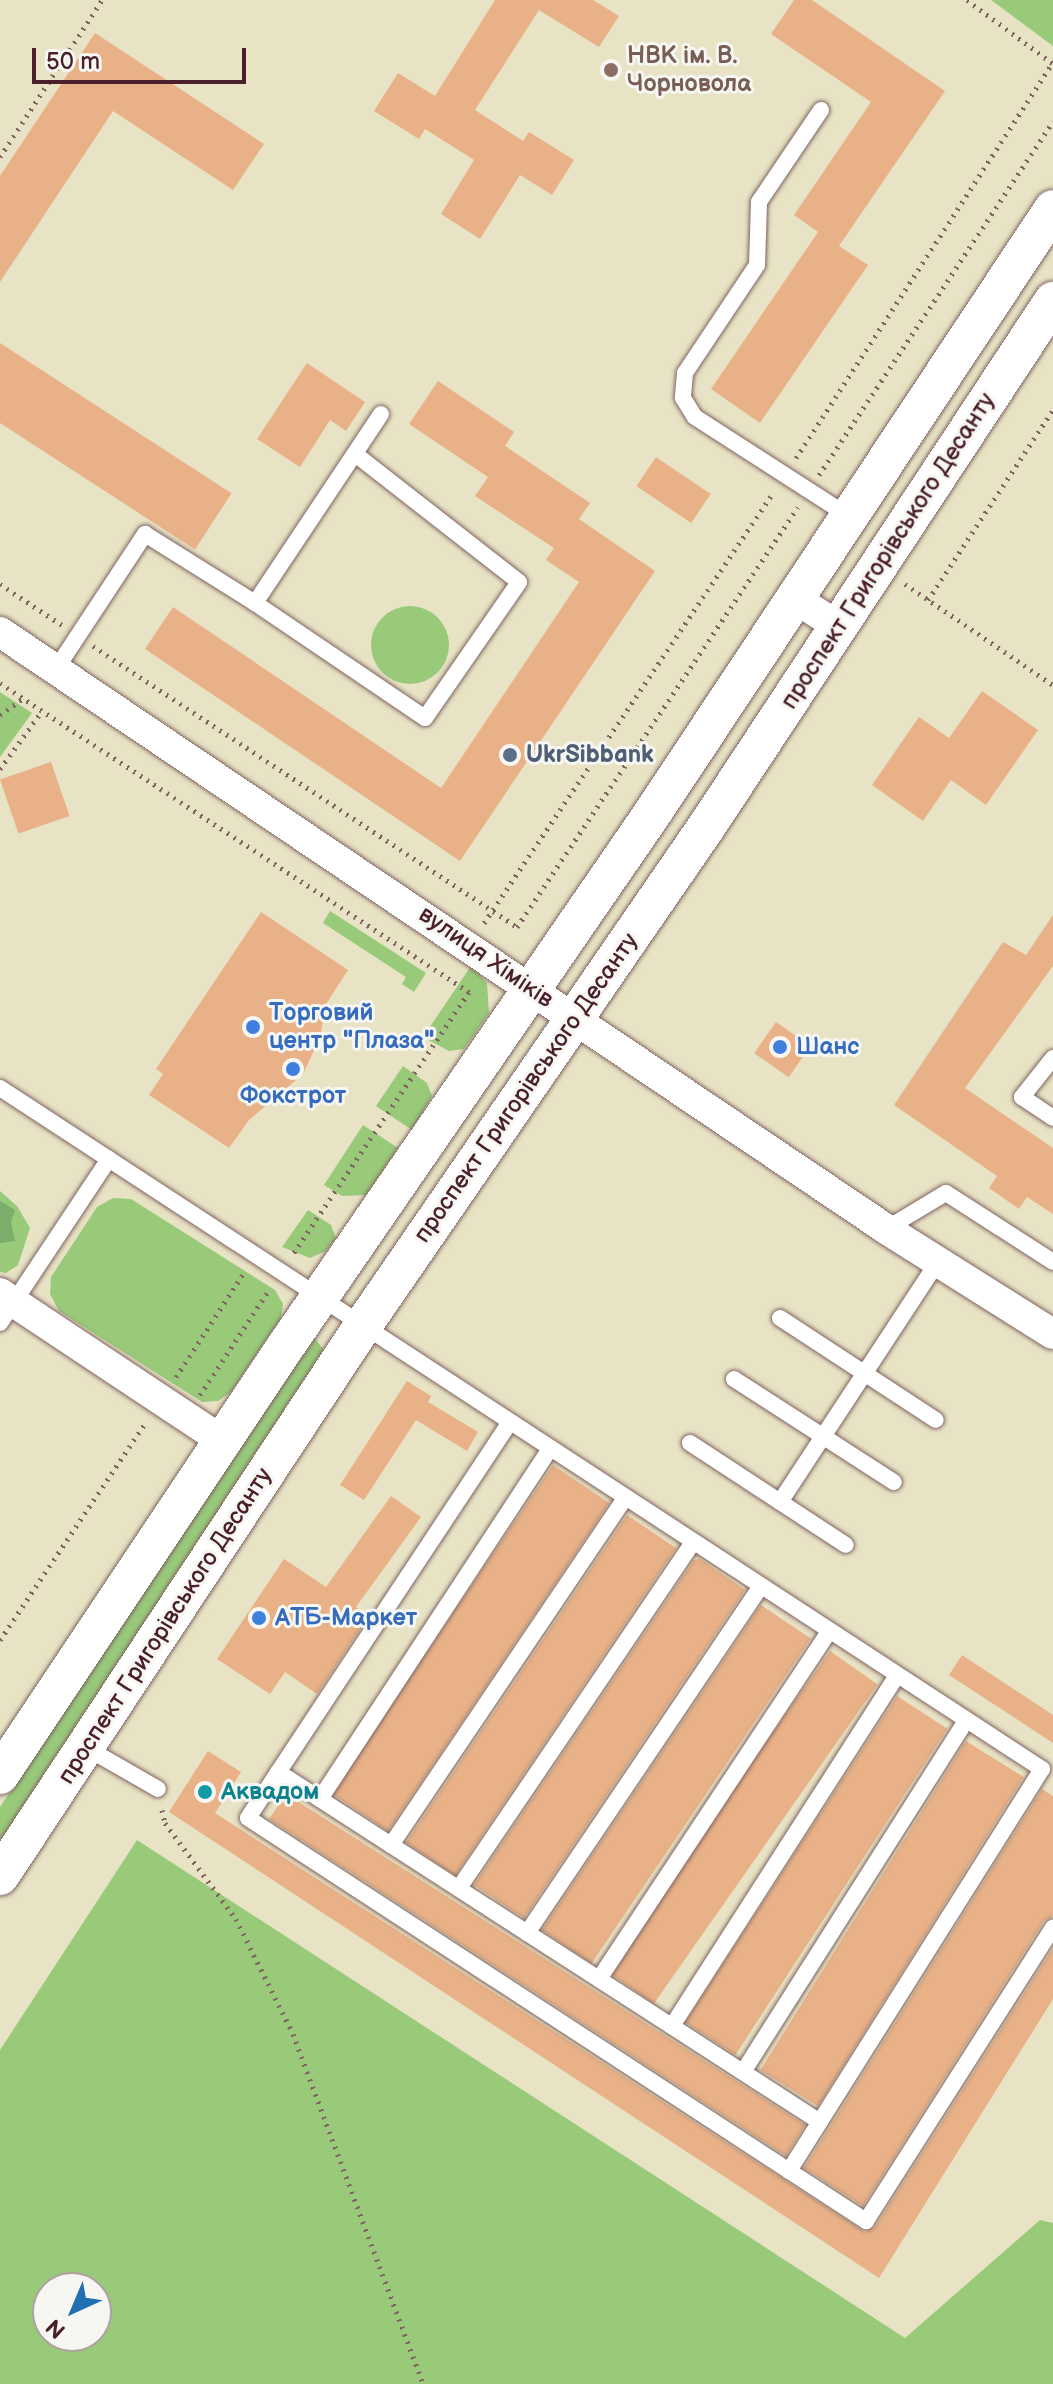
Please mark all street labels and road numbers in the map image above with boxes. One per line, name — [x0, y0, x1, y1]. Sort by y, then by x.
street label: проспект Григорівського Десанту — [775, 387, 1001, 715]
street label: вулиця Хіміків — [413, 900, 559, 1014]
street label: проспект Григорівського Десанту — [408, 928, 644, 1248]
street label: проспект Григорівського Десанту — [52, 1462, 278, 1790]

